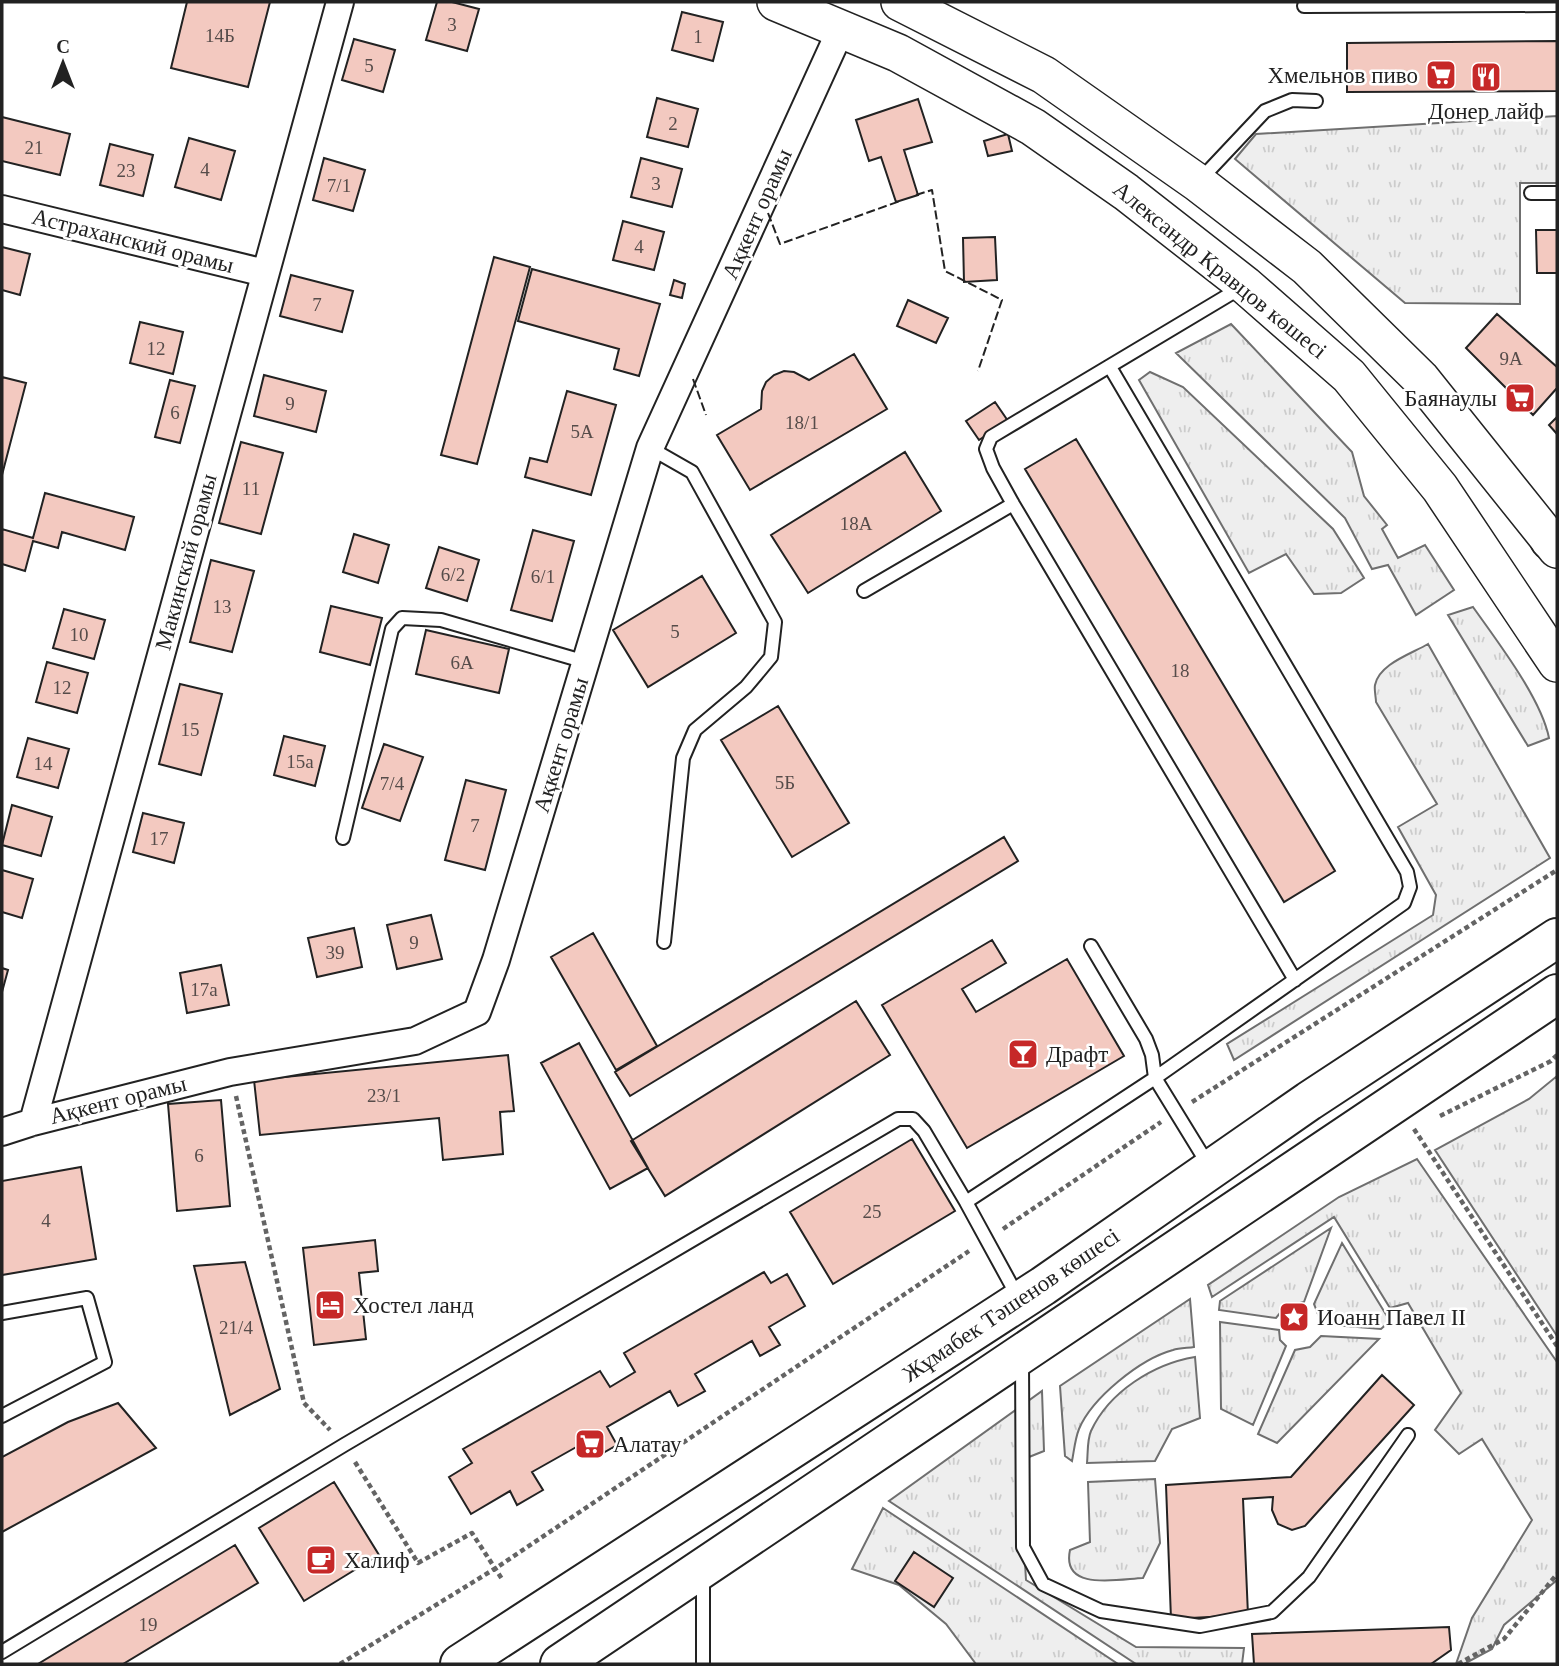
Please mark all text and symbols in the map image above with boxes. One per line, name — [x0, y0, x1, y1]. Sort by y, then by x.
house number: 3 — [447, 14, 457, 35]
house number: 14Б — [205, 25, 235, 46]
house number: 1 — [693, 26, 703, 47]
north arrow — [28, 28, 98, 98]
text: С — [56, 36, 70, 57]
house number: 5 — [364, 55, 374, 76]
supermarket icon: Хмельнов пиво — [1424, 58, 1458, 92]
restaurant icon: Донер лайф — [1469, 60, 1503, 94]
place label: Хмельнов пиво — [1267, 63, 1418, 88]
place label: Донер лайф — [1428, 99, 1544, 124]
house number: 2 — [668, 113, 678, 134]
house number: 21 — [25, 137, 44, 158]
street label: Ақкент орамы — [717, 145, 797, 283]
house number: 4 — [200, 159, 210, 180]
house number: 23 — [117, 160, 136, 181]
house number: 3 — [651, 173, 661, 194]
house number: 7/1 — [327, 175, 351, 196]
street label: Александр Кравцов көшесі — [1108, 176, 1332, 364]
street label: Астраханский орамы — [30, 204, 236, 278]
house number: 4 — [634, 236, 644, 257]
house number: 7 — [312, 294, 322, 315]
house number: 12 — [147, 338, 166, 359]
house number: 9А — [1499, 348, 1523, 369]
supermarket icon: Баянаулы — [1503, 381, 1537, 415]
place label: Баянаулы — [1404, 386, 1497, 411]
house number: 9 — [285, 393, 295, 414]
house number: 6 — [170, 402, 180, 423]
house number: 18/1 — [785, 412, 819, 433]
house number: 5А — [570, 421, 594, 442]
street label: Макинский орамы — [150, 471, 222, 653]
house number: 11 — [242, 478, 260, 499]
house number: 18А — [840, 513, 873, 534]
house number: 6/2 — [441, 564, 465, 585]
house number: 6/1 — [531, 566, 555, 587]
house number: 13 — [213, 596, 232, 617]
house number: 5 — [670, 621, 680, 642]
house number: 10 — [70, 624, 89, 645]
house number: 6А — [450, 652, 474, 673]
house number: 18 — [1171, 660, 1190, 681]
street label: Ақкент орамы — [529, 674, 593, 816]
house number: 12 — [53, 677, 72, 698]
house number: 15 — [181, 719, 200, 740]
house number: 15а — [286, 751, 314, 772]
house number: 14 — [34, 753, 53, 774]
house number: 5Б — [775, 772, 795, 793]
house number: 7/4 — [380, 773, 405, 794]
house number: 7 — [470, 815, 480, 836]
house number: 17 — [150, 828, 169, 849]
house number: 9 — [409, 932, 419, 953]
house number: 39 — [326, 942, 345, 963]
house number: 17а — [190, 979, 218, 1000]
bar icon: Драфт — [1006, 1037, 1040, 1071]
place label: Драфт — [1046, 1042, 1108, 1067]
street label: Ақкент орамы — [47, 1071, 189, 1129]
house number: 23/1 — [367, 1085, 401, 1106]
house number: 6 — [194, 1145, 204, 1166]
house number: 25 — [863, 1201, 882, 1222]
house number: 4 — [41, 1210, 51, 1231]
street label: Жұмабек Тәшенов көшесі — [898, 1223, 1124, 1387]
hotel icon: Хостел ланд — [313, 1288, 347, 1322]
place label: Хостел ланд — [353, 1293, 474, 1318]
place icon: Иоанн Павел II — [1277, 1300, 1311, 1334]
place label: Иоанн Павел II — [1317, 1305, 1466, 1330]
house number: 21/4 — [219, 1317, 253, 1338]
supermarket icon: Алатау — [573, 1427, 607, 1461]
place label: Алатау — [613, 1432, 682, 1457]
cafe icon: Халиф — [304, 1543, 338, 1577]
place label: Халиф — [344, 1548, 410, 1573]
house number: 19 — [139, 1614, 158, 1635]

